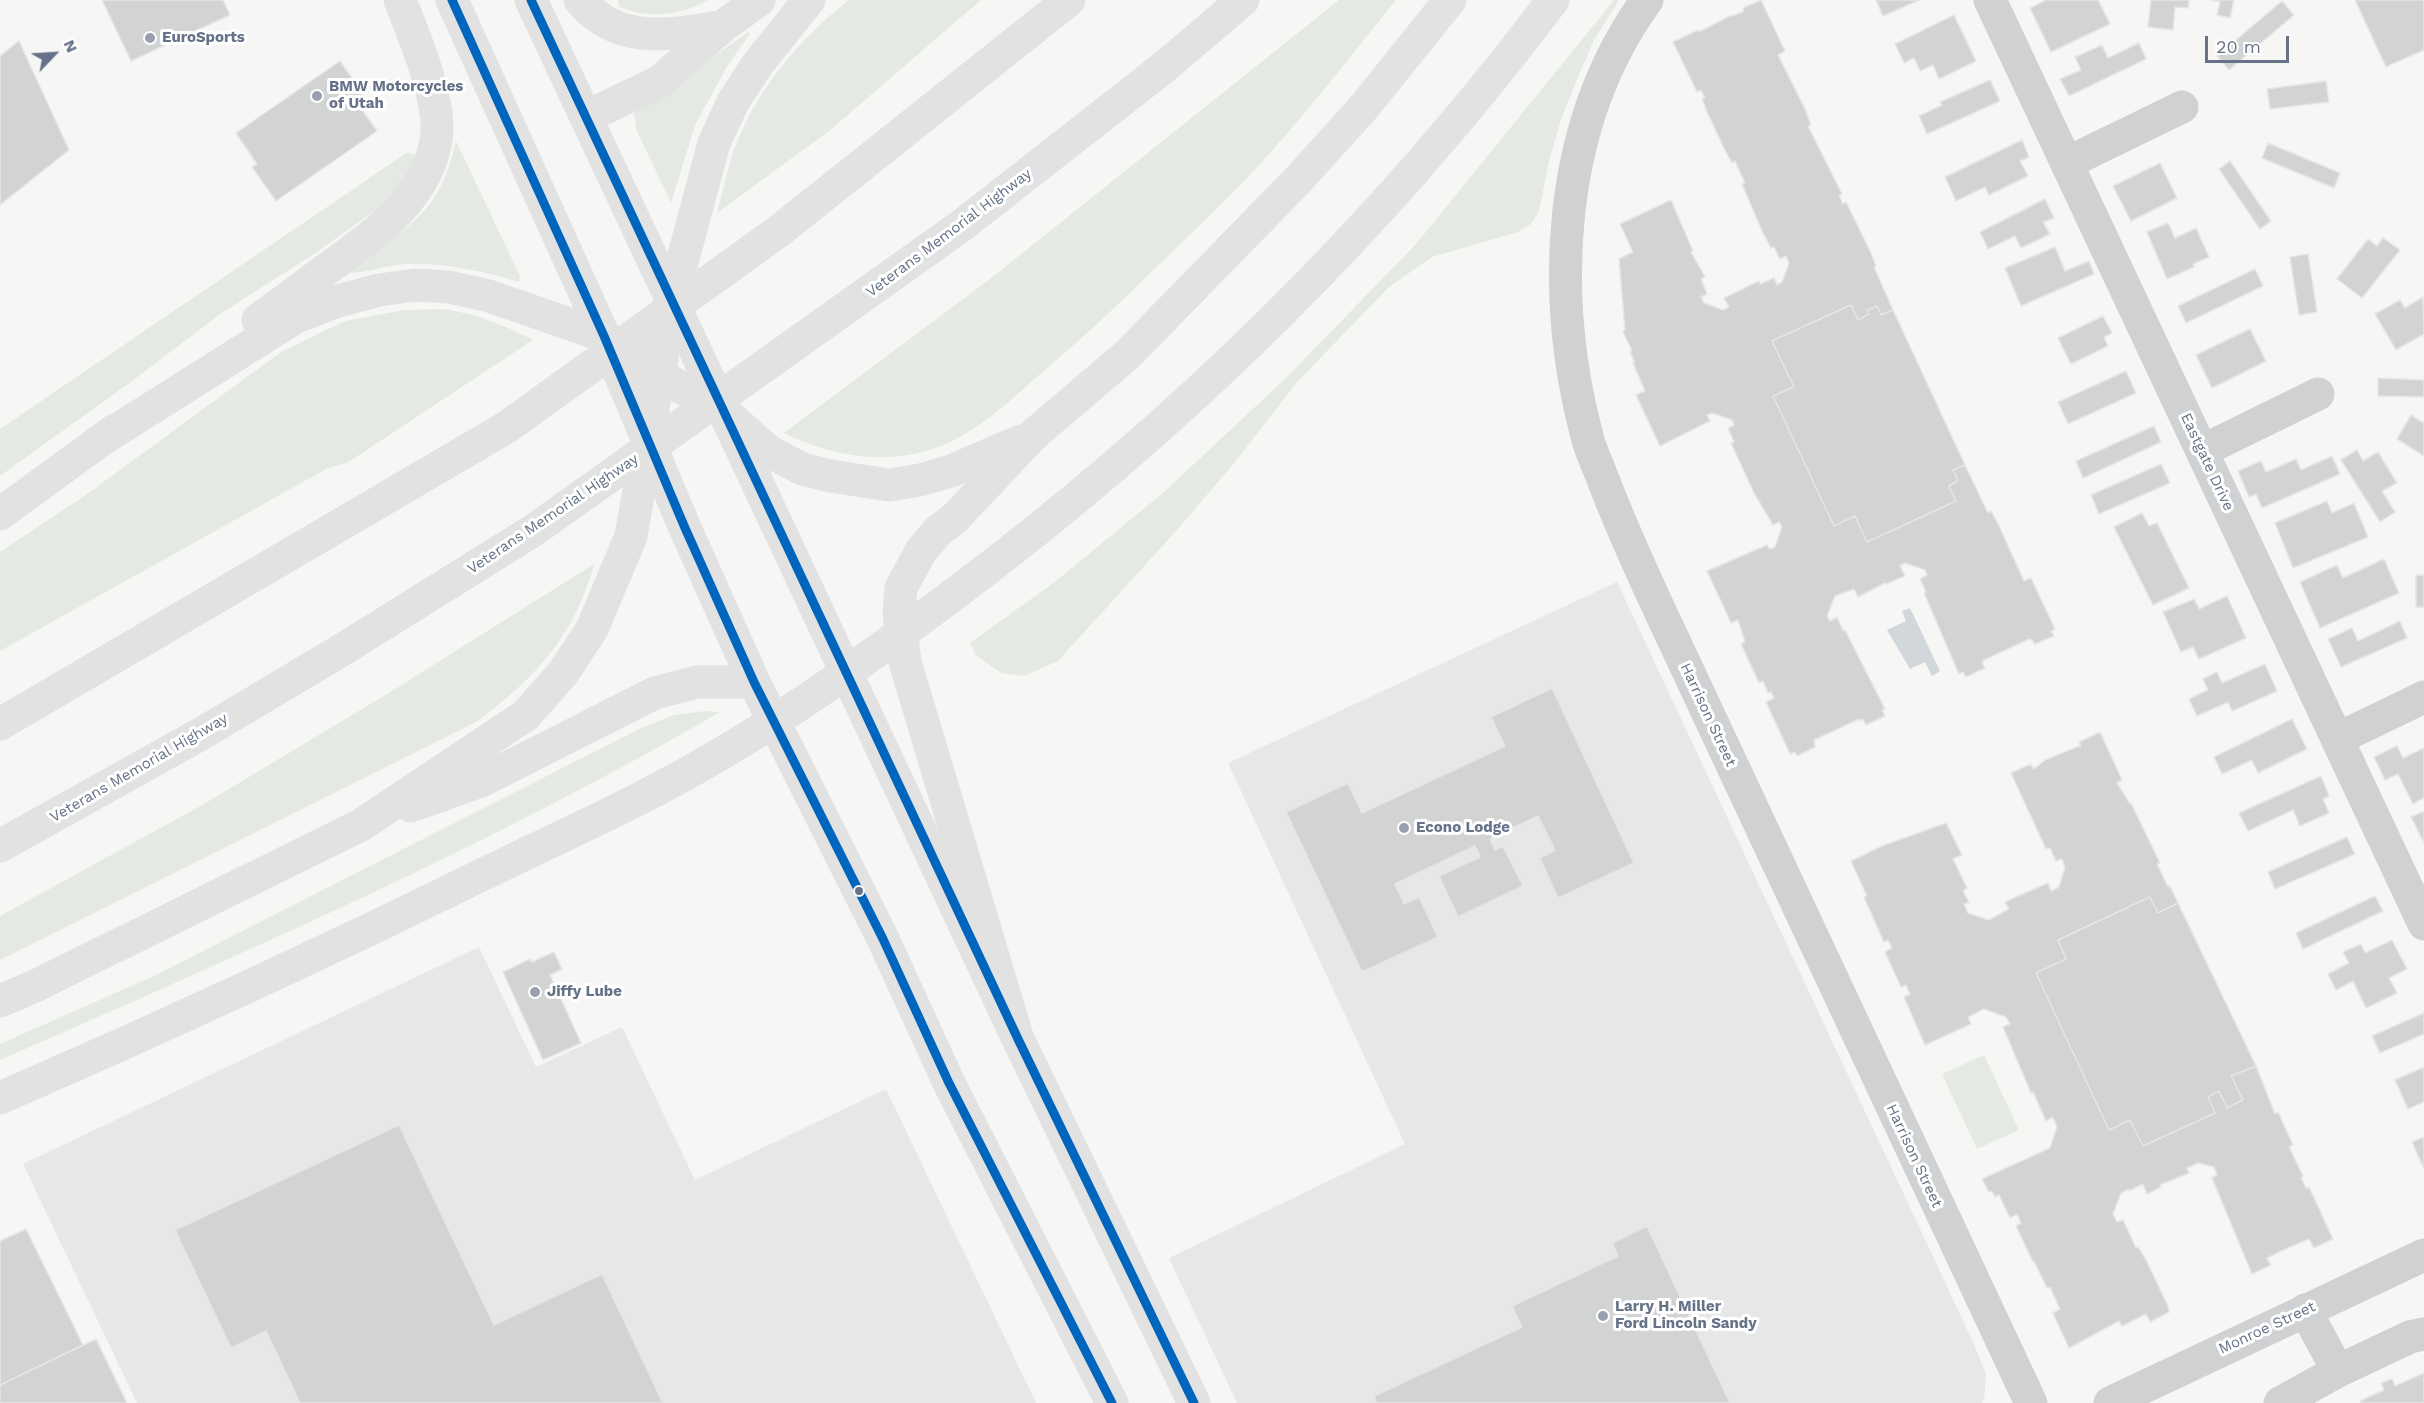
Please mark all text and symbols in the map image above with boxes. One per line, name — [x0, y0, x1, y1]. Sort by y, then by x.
north arrow — [24, 24, 84, 84]
scale bar — [2208, 24, 2292, 62]
place label: EuroSports — [162, 29, 245, 47]
marker: EuroSports — [143, 31, 157, 45]
text: 20 m — [2216, 36, 2261, 57]
text: N — [60, 37, 82, 56]
place label: BMW Motorcycles of Utah — [329, 78, 463, 113]
marker: BMW Motorcycles of Utah — [310, 89, 324, 103]
street label: Veterans Memorial Highway — [863, 165, 1035, 301]
street label: Eastgate Drive — [2176, 410, 2238, 514]
street label: Veterans Memorial Highway — [464, 450, 642, 578]
street label: Harrison Street — [1676, 660, 1740, 770]
street label: Veterans Memorial Highway — [47, 710, 231, 826]
place label: Econo Lodge — [1416, 819, 1510, 837]
marker: Econo Lodge — [1397, 821, 1411, 835]
unlabelled marker — [853, 885, 865, 897]
place label: Jiffy Lube — [547, 983, 622, 1001]
marker: Jiffy Lube — [528, 985, 542, 999]
street label: Harrison Street — [1882, 1101, 1946, 1211]
place label: Larry H. Miller Ford Lincoln Sandy — [1615, 1298, 1757, 1333]
street label: Monroe Street — [2216, 1298, 2318, 1358]
marker: Larry H. Miller Ford Lincoln Sandy — [1596, 1309, 1610, 1323]

